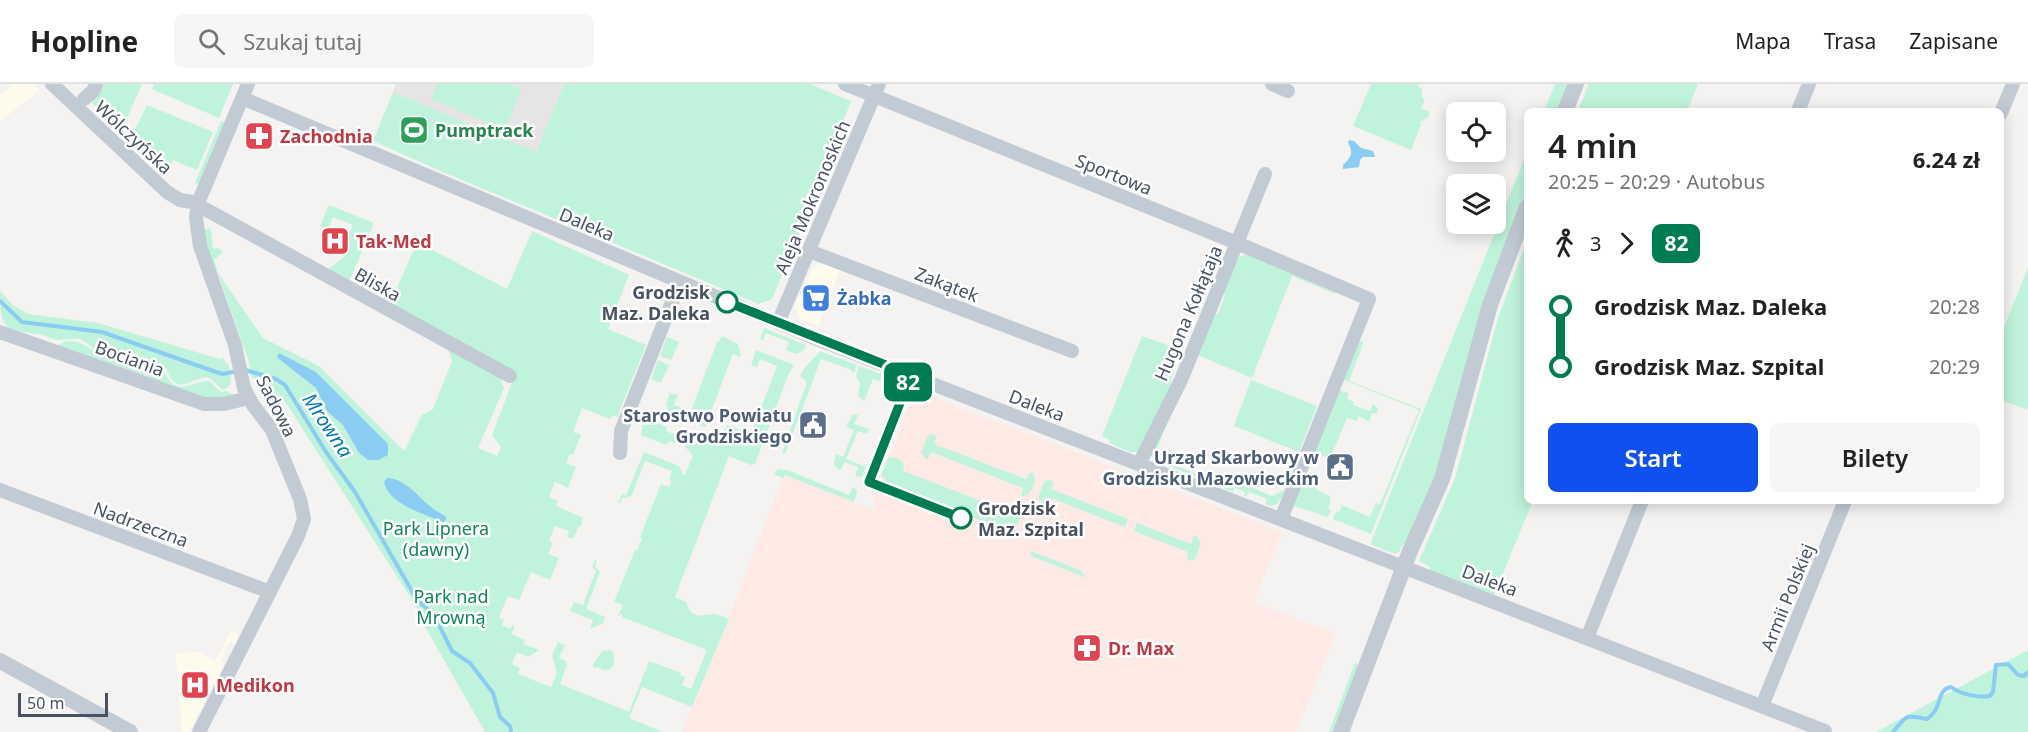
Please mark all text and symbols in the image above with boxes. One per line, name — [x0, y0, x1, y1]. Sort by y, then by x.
search box — [174, 14, 594, 68]
text: Hopline — [30, 22, 138, 60]
icon: search — [195, 25, 228, 58]
text: Szukaj tutaj — [243, 26, 362, 56]
text: Mapa — [1735, 27, 1791, 55]
text: Trasa — [1824, 27, 1876, 55]
text: Zapisane — [1909, 27, 1998, 55]
street label: Wólczyńska — [90, 95, 178, 179]
map controls — [1446, 102, 1506, 234]
button: locate — [1446, 102, 1506, 162]
sports icon: Pumptrack — [398, 114, 430, 146]
street label: Aleja Mokronoskich — [769, 116, 855, 278]
place label: Pumptrack — [435, 118, 534, 142]
pharmacy icon: Zachodnia — [243, 120, 275, 152]
text: 4 min — [1548, 123, 1638, 168]
place label: Zachodnia — [280, 124, 373, 148]
text: 6.24 zł — [1913, 144, 1980, 174]
street label: Sportowa — [1072, 148, 1156, 200]
text: 20:25 – 20:29 · Autobus — [1548, 168, 1765, 195]
button: layers — [1446, 174, 1506, 234]
street label: Daleka — [556, 202, 618, 246]
hospital icon: Tak-Med — [319, 225, 351, 257]
icon: walk — [1548, 227, 1581, 260]
icon: forward — [1610, 227, 1643, 260]
place label: Tak-Med — [356, 229, 432, 253]
text: 82 — [1664, 229, 1688, 257]
text: 3 — [1590, 230, 1601, 257]
street label: Hugona Kołłątaja — [1149, 242, 1227, 384]
street label: Zakątek — [912, 261, 983, 307]
street label: Bliska — [351, 262, 405, 306]
place label: Grodzisk Maz. Daleka — [602, 280, 711, 325]
supermarket icon: Żabka — [800, 282, 832, 314]
place label: Żabka — [837, 286, 892, 310]
marker: Grodzisk Maz. Daleka — [716, 291, 738, 313]
text: Grodzisk Maz. Daleka — [1594, 291, 1827, 321]
text: 20:28 — [1929, 293, 1980, 320]
street label: Bociania — [92, 334, 168, 382]
text: Grodzisk Maz. Szpital — [1594, 351, 1824, 381]
text: 20:29 — [1929, 353, 1980, 380]
line badge: 82 — [881, 362, 935, 402]
text: 82 — [896, 368, 920, 396]
street label: Sadowa — [251, 371, 303, 441]
street label: Daleka — [1006, 383, 1068, 427]
water label: Mrowna — [296, 387, 360, 463]
place label: Starostwo Powiatu Grodziskiego — [623, 403, 792, 448]
public building icon: Starostwo Powiatu Grodziskiego — [797, 409, 829, 441]
button: Start — [1548, 423, 1758, 492]
button: Bilety — [1770, 423, 1980, 492]
place label: Urząd Skarbowy w Grodzisku Mazowieckim — [1102, 445, 1320, 490]
public building icon: Urząd Skarbowy w Grodzisku Mazowieckim — [1324, 451, 1356, 483]
street label: Nadrzeczna — [90, 496, 192, 552]
place label: Grodzisk Maz. Szpital — [978, 496, 1084, 541]
marker: Grodzisk Maz. Szpital — [950, 507, 972, 529]
park label: Park Lipnera (dawny) — [383, 516, 489, 561]
street label: Armii Polskiej — [1755, 540, 1819, 654]
street label: Daleka — [1459, 558, 1521, 602]
park label: Park nad Mrowną — [413, 584, 489, 629]
pharmacy icon: Dr. Max — [1071, 632, 1103, 664]
place label: Dr. Max — [1108, 636, 1175, 660]
hospital icon: Medikon — [179, 669, 211, 701]
place label: Medikon — [216, 673, 295, 697]
scale bar — [18, 690, 108, 718]
text: 50 m — [27, 692, 64, 714]

